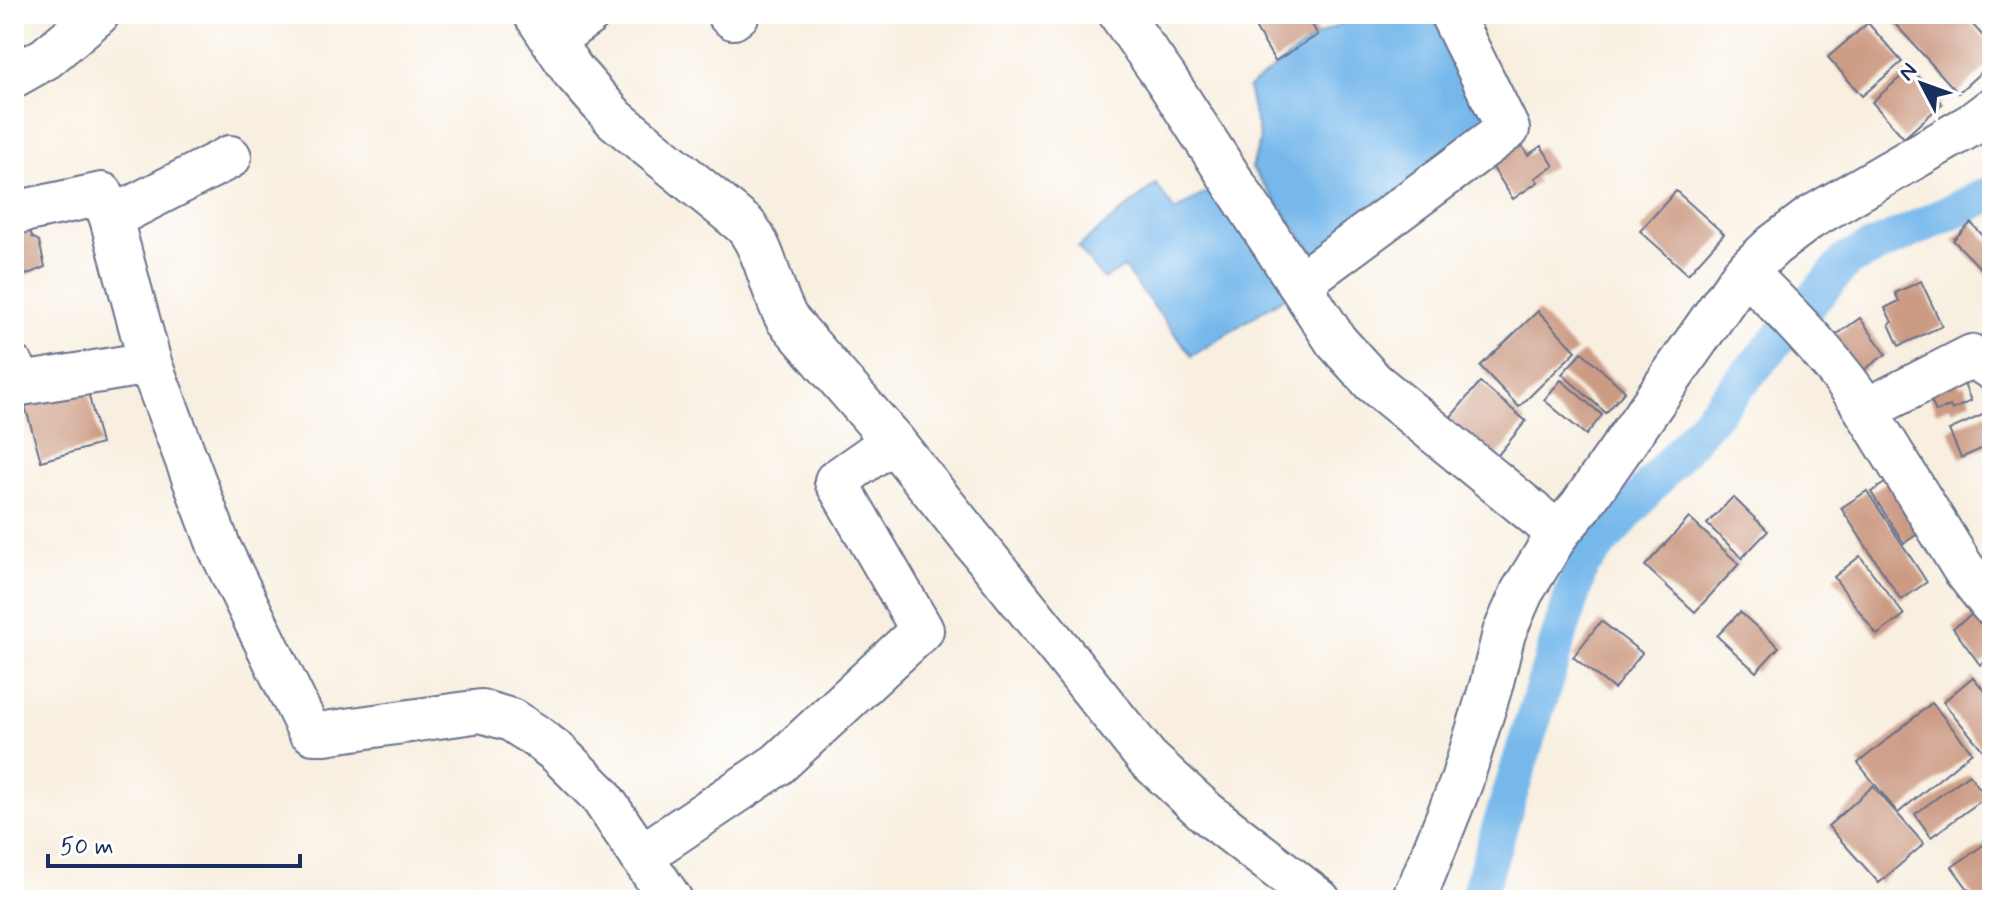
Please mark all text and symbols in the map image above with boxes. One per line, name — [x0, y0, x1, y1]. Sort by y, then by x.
north arrow — [1882, 44, 1962, 124]
text: N — [1893, 57, 1924, 87]
scale bar — [48, 818, 300, 868]
text: 50 m — [60, 832, 114, 863]

